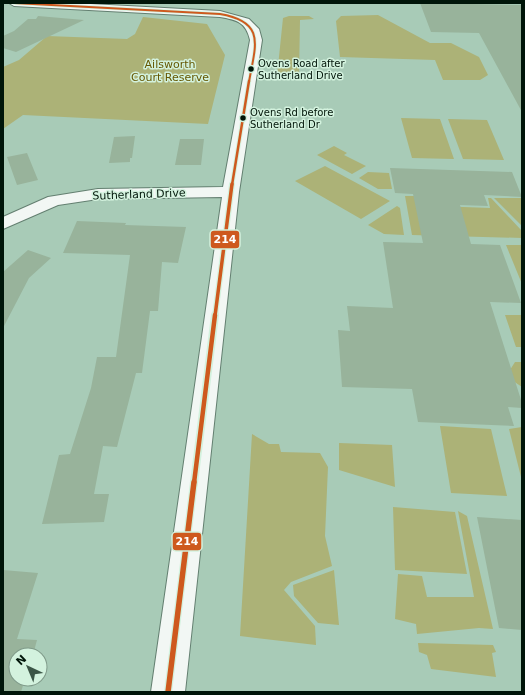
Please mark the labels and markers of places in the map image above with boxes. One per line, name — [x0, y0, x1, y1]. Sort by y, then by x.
place label: Ovens Road after Sutherland Drive — [258, 58, 345, 81]
marker: Ovens Road after Sutherland Drive — [246, 64, 256, 74]
place label: Ovens Rd before Sutherland Dr — [250, 107, 333, 130]
marker: Ovens Rd before Sutherland Dr — [238, 113, 248, 123]

